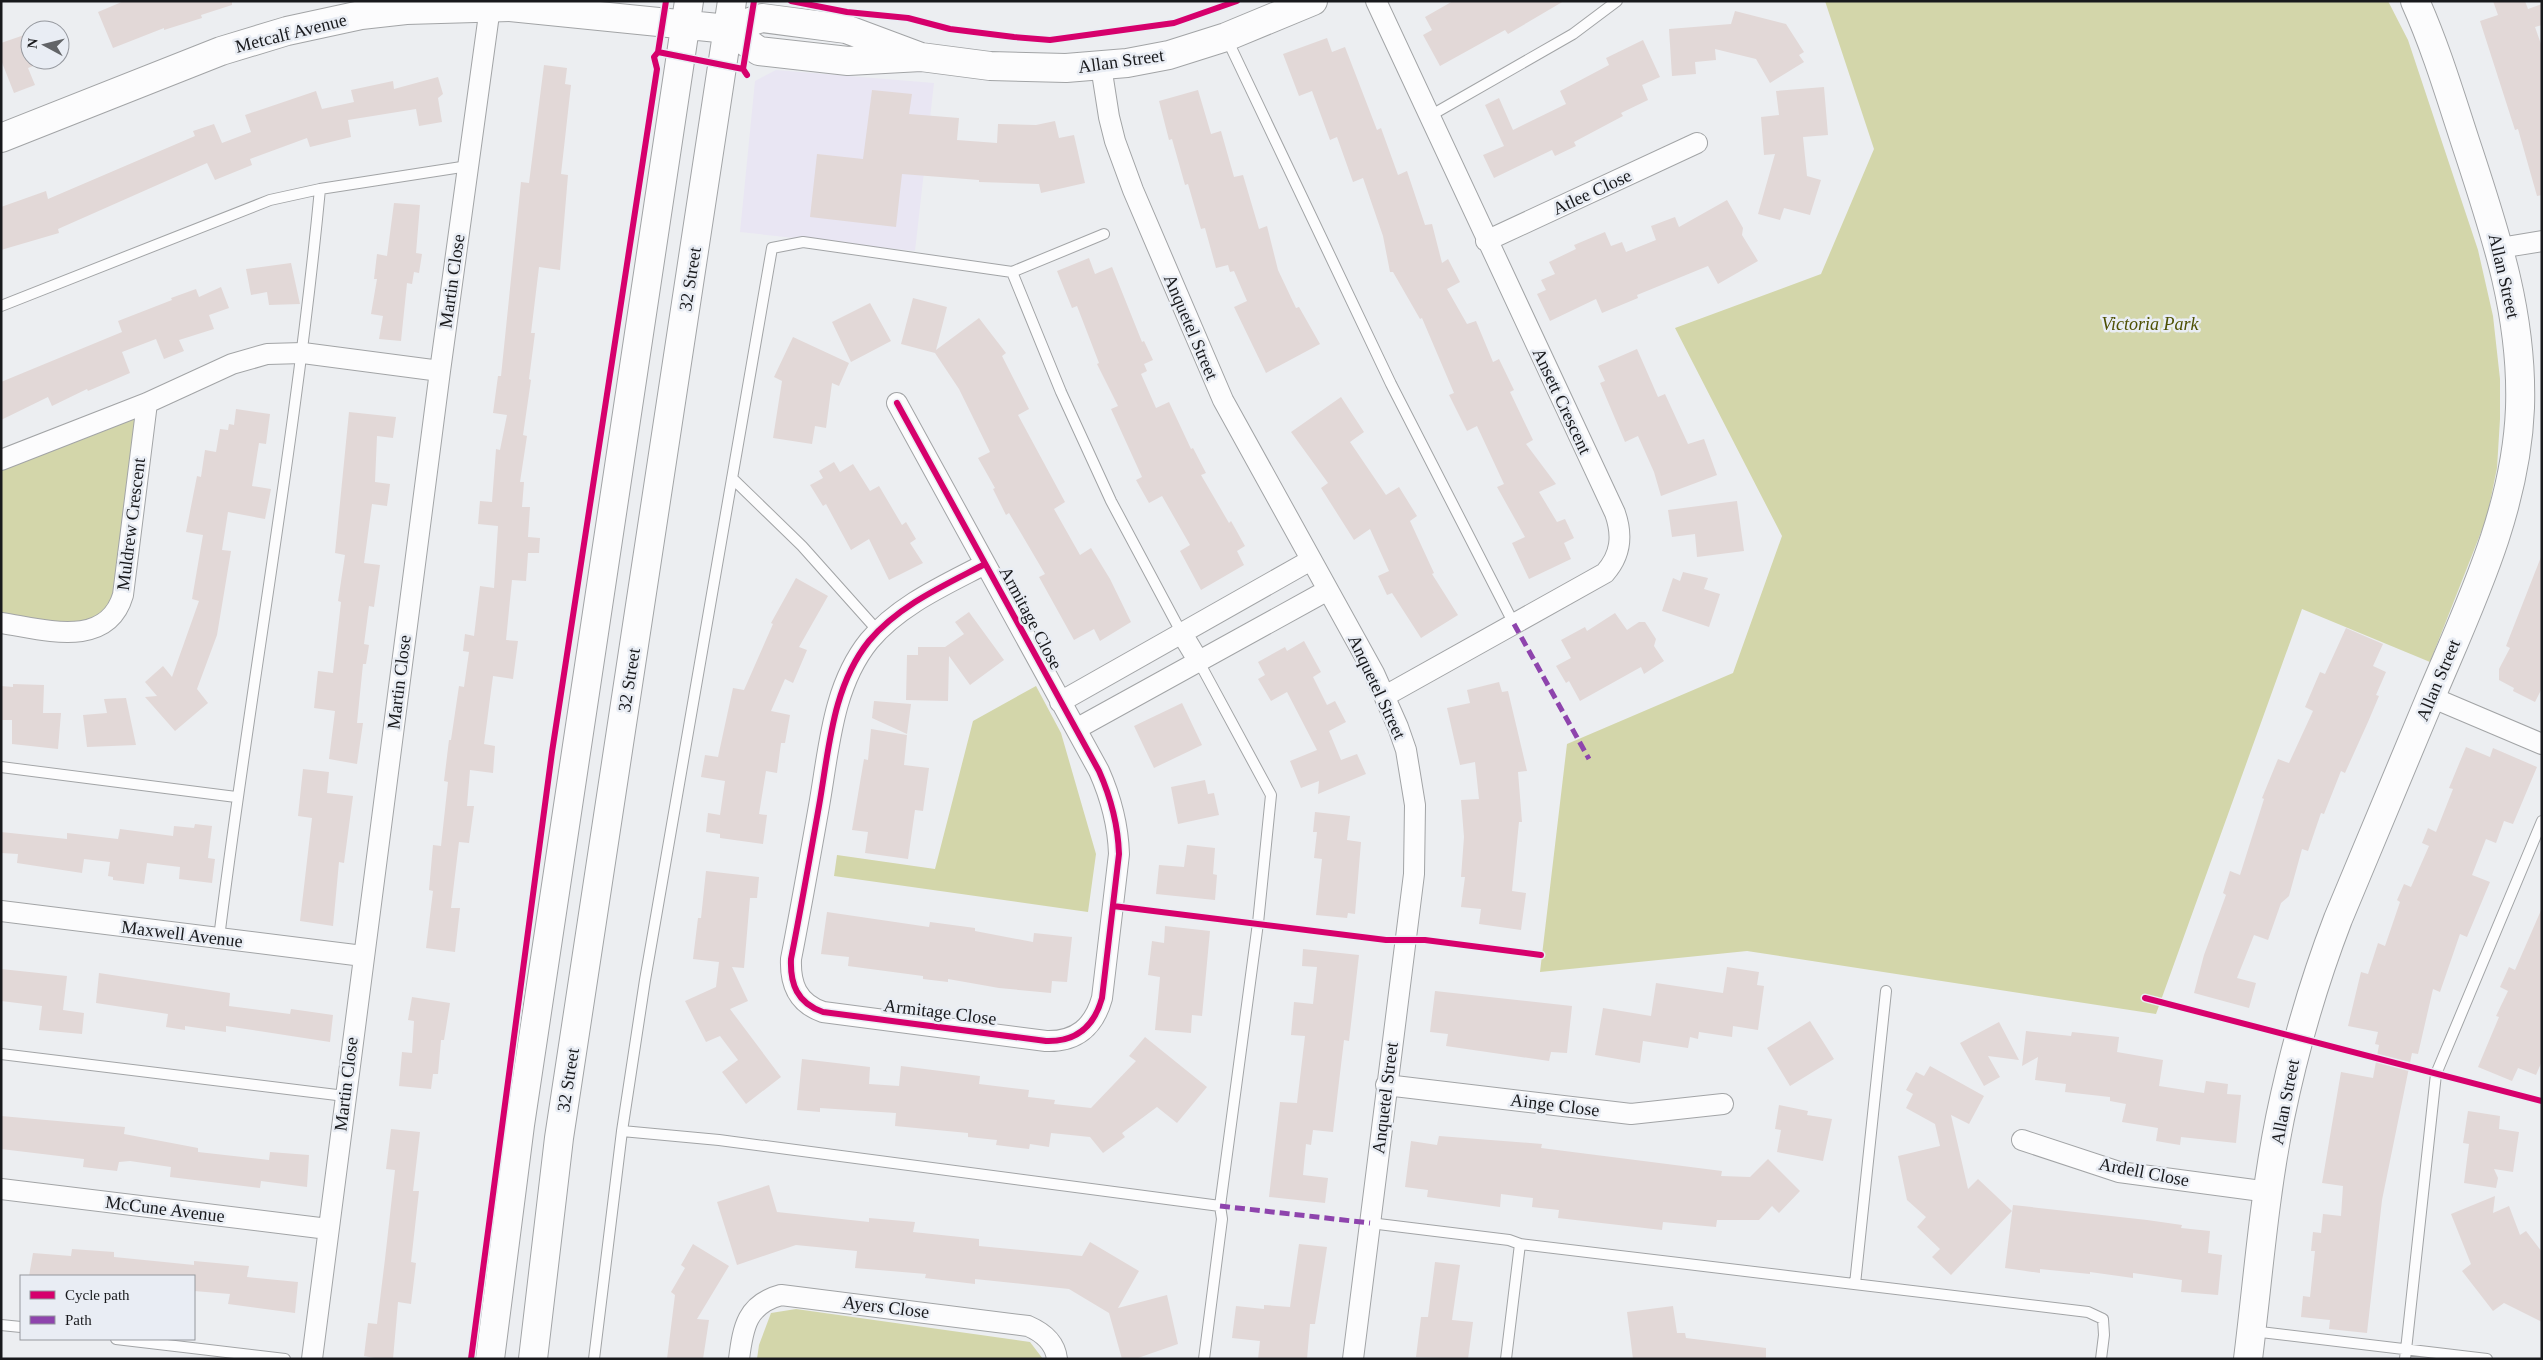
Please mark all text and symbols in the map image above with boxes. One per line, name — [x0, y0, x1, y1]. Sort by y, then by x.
street label: Metcalf Avenue — [233, 9, 349, 57]
north arrow — [20, 20, 70, 70]
text: N — [25, 38, 41, 49]
street label: Allan Street — [1077, 45, 1165, 77]
street label: Atlee Close — [1549, 165, 1635, 219]
street label: Allan Street — [2485, 232, 2523, 320]
street label: Martin Close — [436, 233, 468, 329]
street label: 32 Street — [675, 246, 705, 312]
street label: Anquetel Street — [1160, 271, 1222, 383]
park label: Victoria Park — [2101, 314, 2200, 334]
street label: Ansett Crescent — [1529, 345, 1595, 457]
street label: Muldrew Crescent — [113, 457, 149, 591]
street label: Armitage Close — [996, 563, 1066, 673]
street label: Anquetel Street — [1344, 632, 1410, 742]
street label: Martin Close — [383, 634, 415, 730]
street label: Allan Street — [2412, 636, 2464, 724]
street label: 32 Street — [614, 647, 644, 713]
street label: Maxwell Avenue — [120, 917, 244, 951]
street label: Armitage Close — [882, 995, 998, 1029]
street label: Martin Close — [330, 1036, 362, 1132]
street label: Anquetel Street — [1368, 1041, 1402, 1155]
street label: 32 Street — [553, 1047, 583, 1113]
street label: Allan Street — [2267, 1058, 2303, 1146]
street label: Ainge Close — [1509, 1090, 1601, 1120]
street label: Ardell Close — [2097, 1153, 2191, 1191]
street label: McCune Avenue — [104, 1192, 226, 1226]
legend — [20, 1275, 195, 1340]
text: Cycle path — [65, 1287, 130, 1303]
street label: Ayers Close — [842, 1292, 930, 1322]
text: Path — [65, 1312, 92, 1328]

